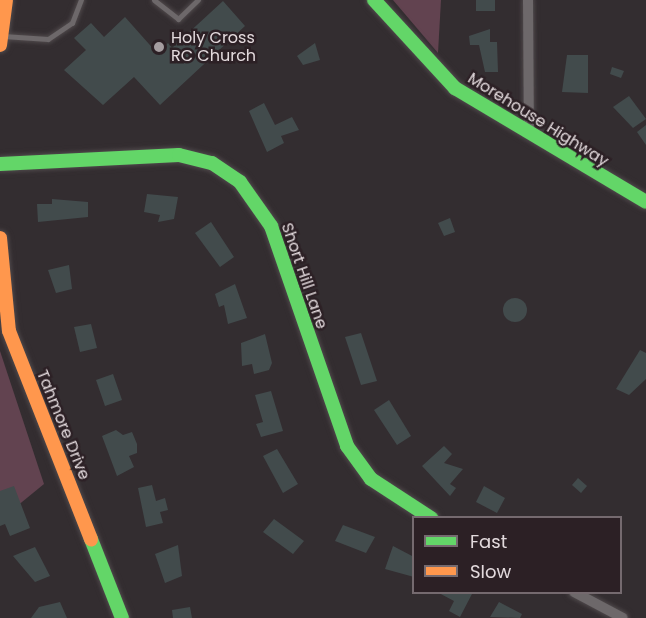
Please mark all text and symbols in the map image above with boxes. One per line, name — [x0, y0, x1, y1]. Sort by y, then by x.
place label: Holy Cross RC Church — [171, 28, 256, 66]
marker: Holy Cross RC Church — [152, 40, 166, 54]
street label: Morehouse Highway — [464, 69, 612, 171]
street label: Short Hill Lane — [277, 220, 331, 332]
street label: Tahmore Drive — [32, 367, 94, 483]
legend — [412, 516, 622, 594]
text: Fast — [470, 529, 507, 554]
text: Slow — [470, 559, 511, 584]

